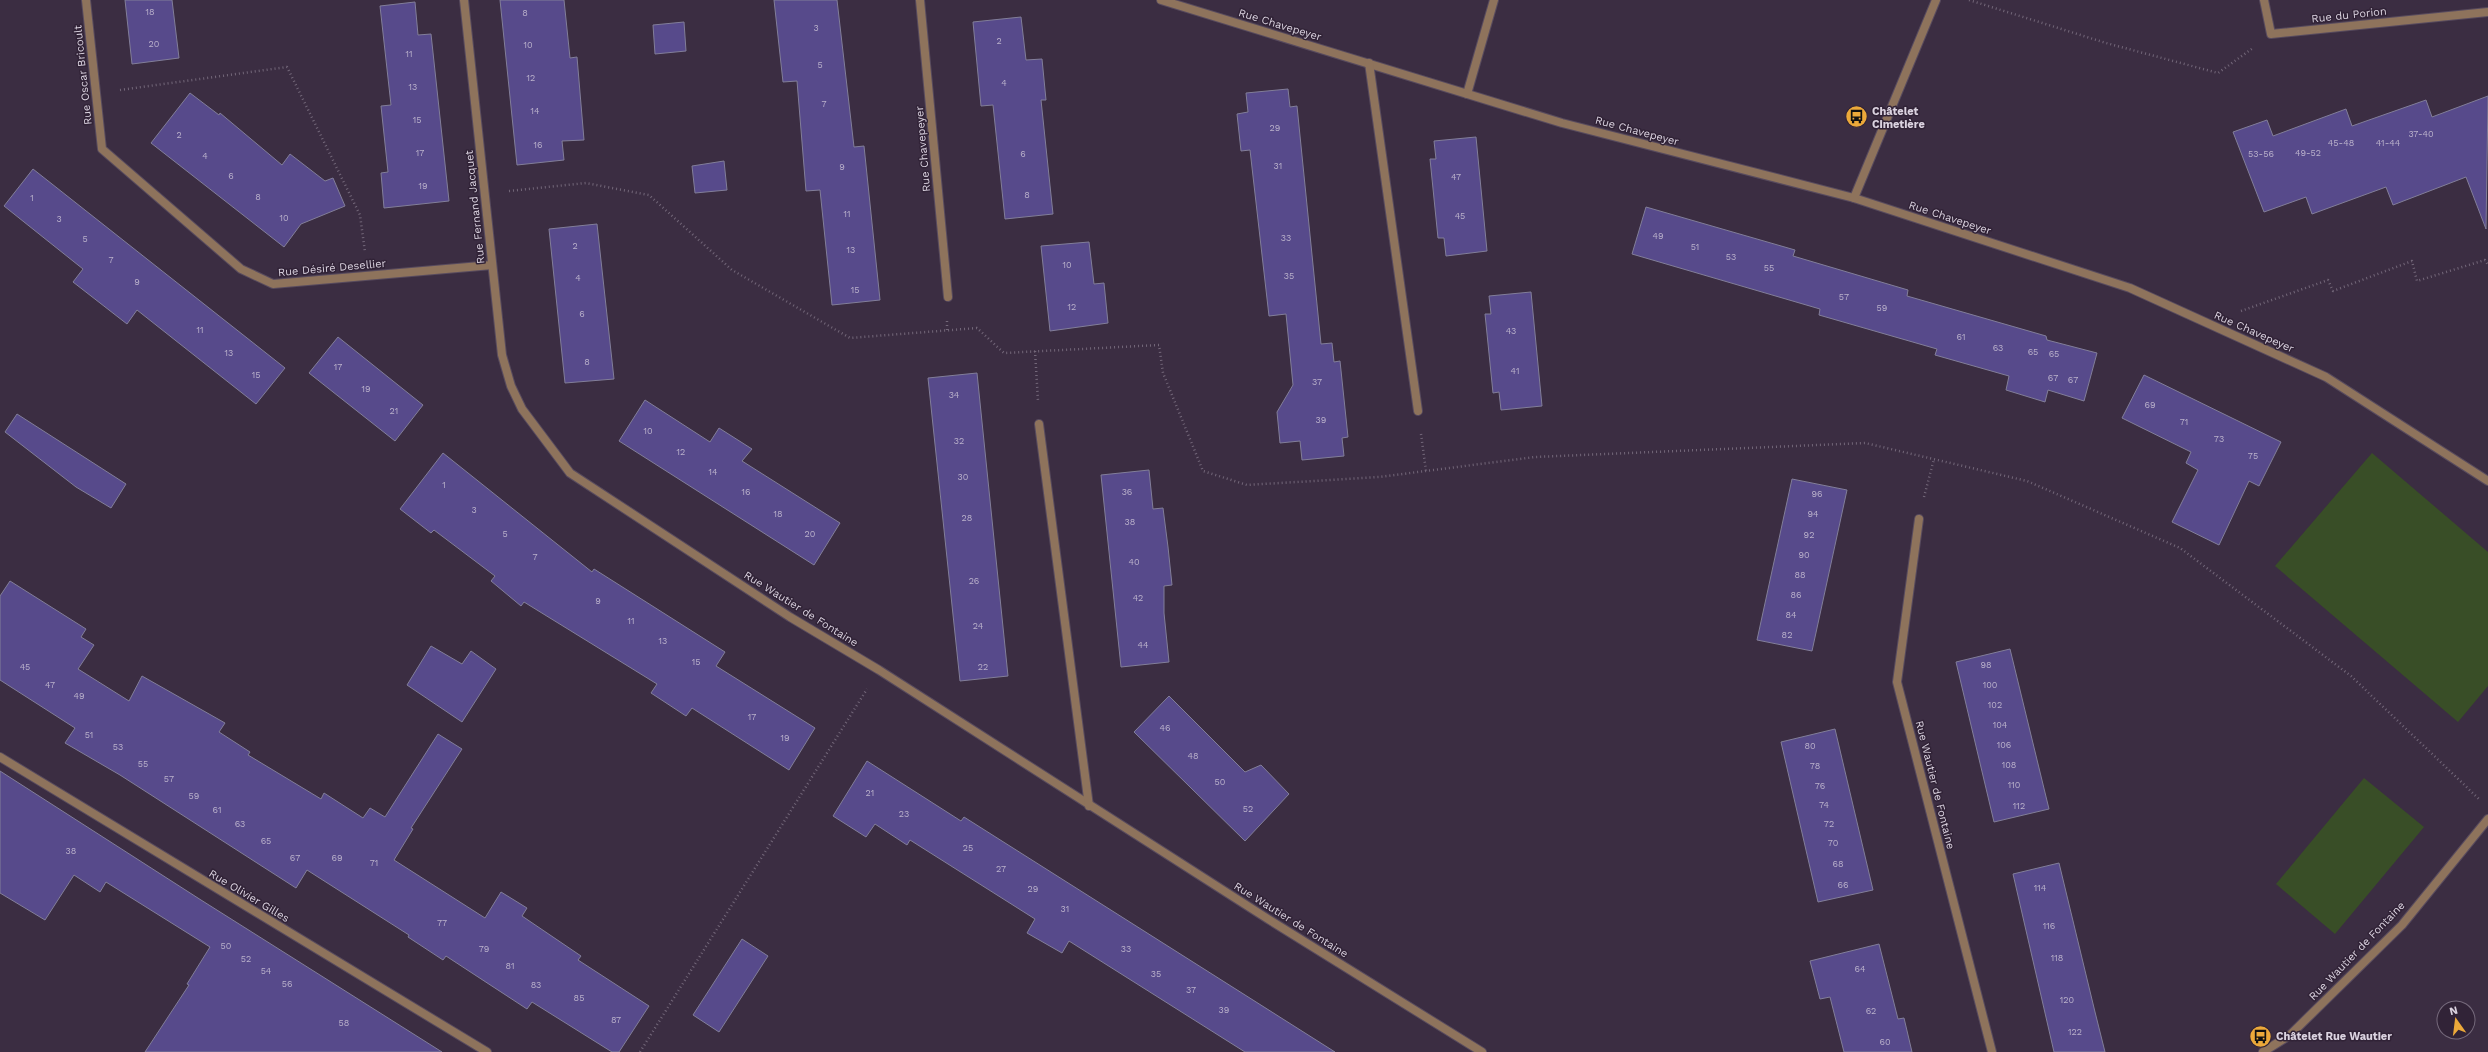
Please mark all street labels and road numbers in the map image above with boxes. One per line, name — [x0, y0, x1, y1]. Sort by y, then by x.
street label: Rue du Porion — [2311, 5, 2387, 25]
street label: Rue Chavepeyer — [1237, 6, 1324, 44]
street label: Rue Oscar Bricoult — [71, 24, 95, 126]
street label: Rue Chavepeyer — [913, 105, 933, 192]
street label: Rue Chavepeyer — [1594, 114, 1681, 149]
street label: Rue Fernand Jacquet — [463, 149, 487, 264]
street label: Rue Chavepeyer — [1907, 199, 1993, 238]
street label: Rue Désiré Desellier — [277, 257, 387, 279]
street label: Rue Chavepeyer — [2212, 309, 2296, 356]
street label: Rue Wautier de Fontaine — [742, 568, 860, 650]
street label: Rue Wautier de Fontaine — [1913, 719, 1957, 851]
street label: Rue Olivier Gilles — [207, 867, 292, 925]
street label: Rue Wautier de Fontaine — [1232, 879, 1350, 961]
street label: Rue Wautier de Fontaine — [2306, 899, 2408, 1003]

